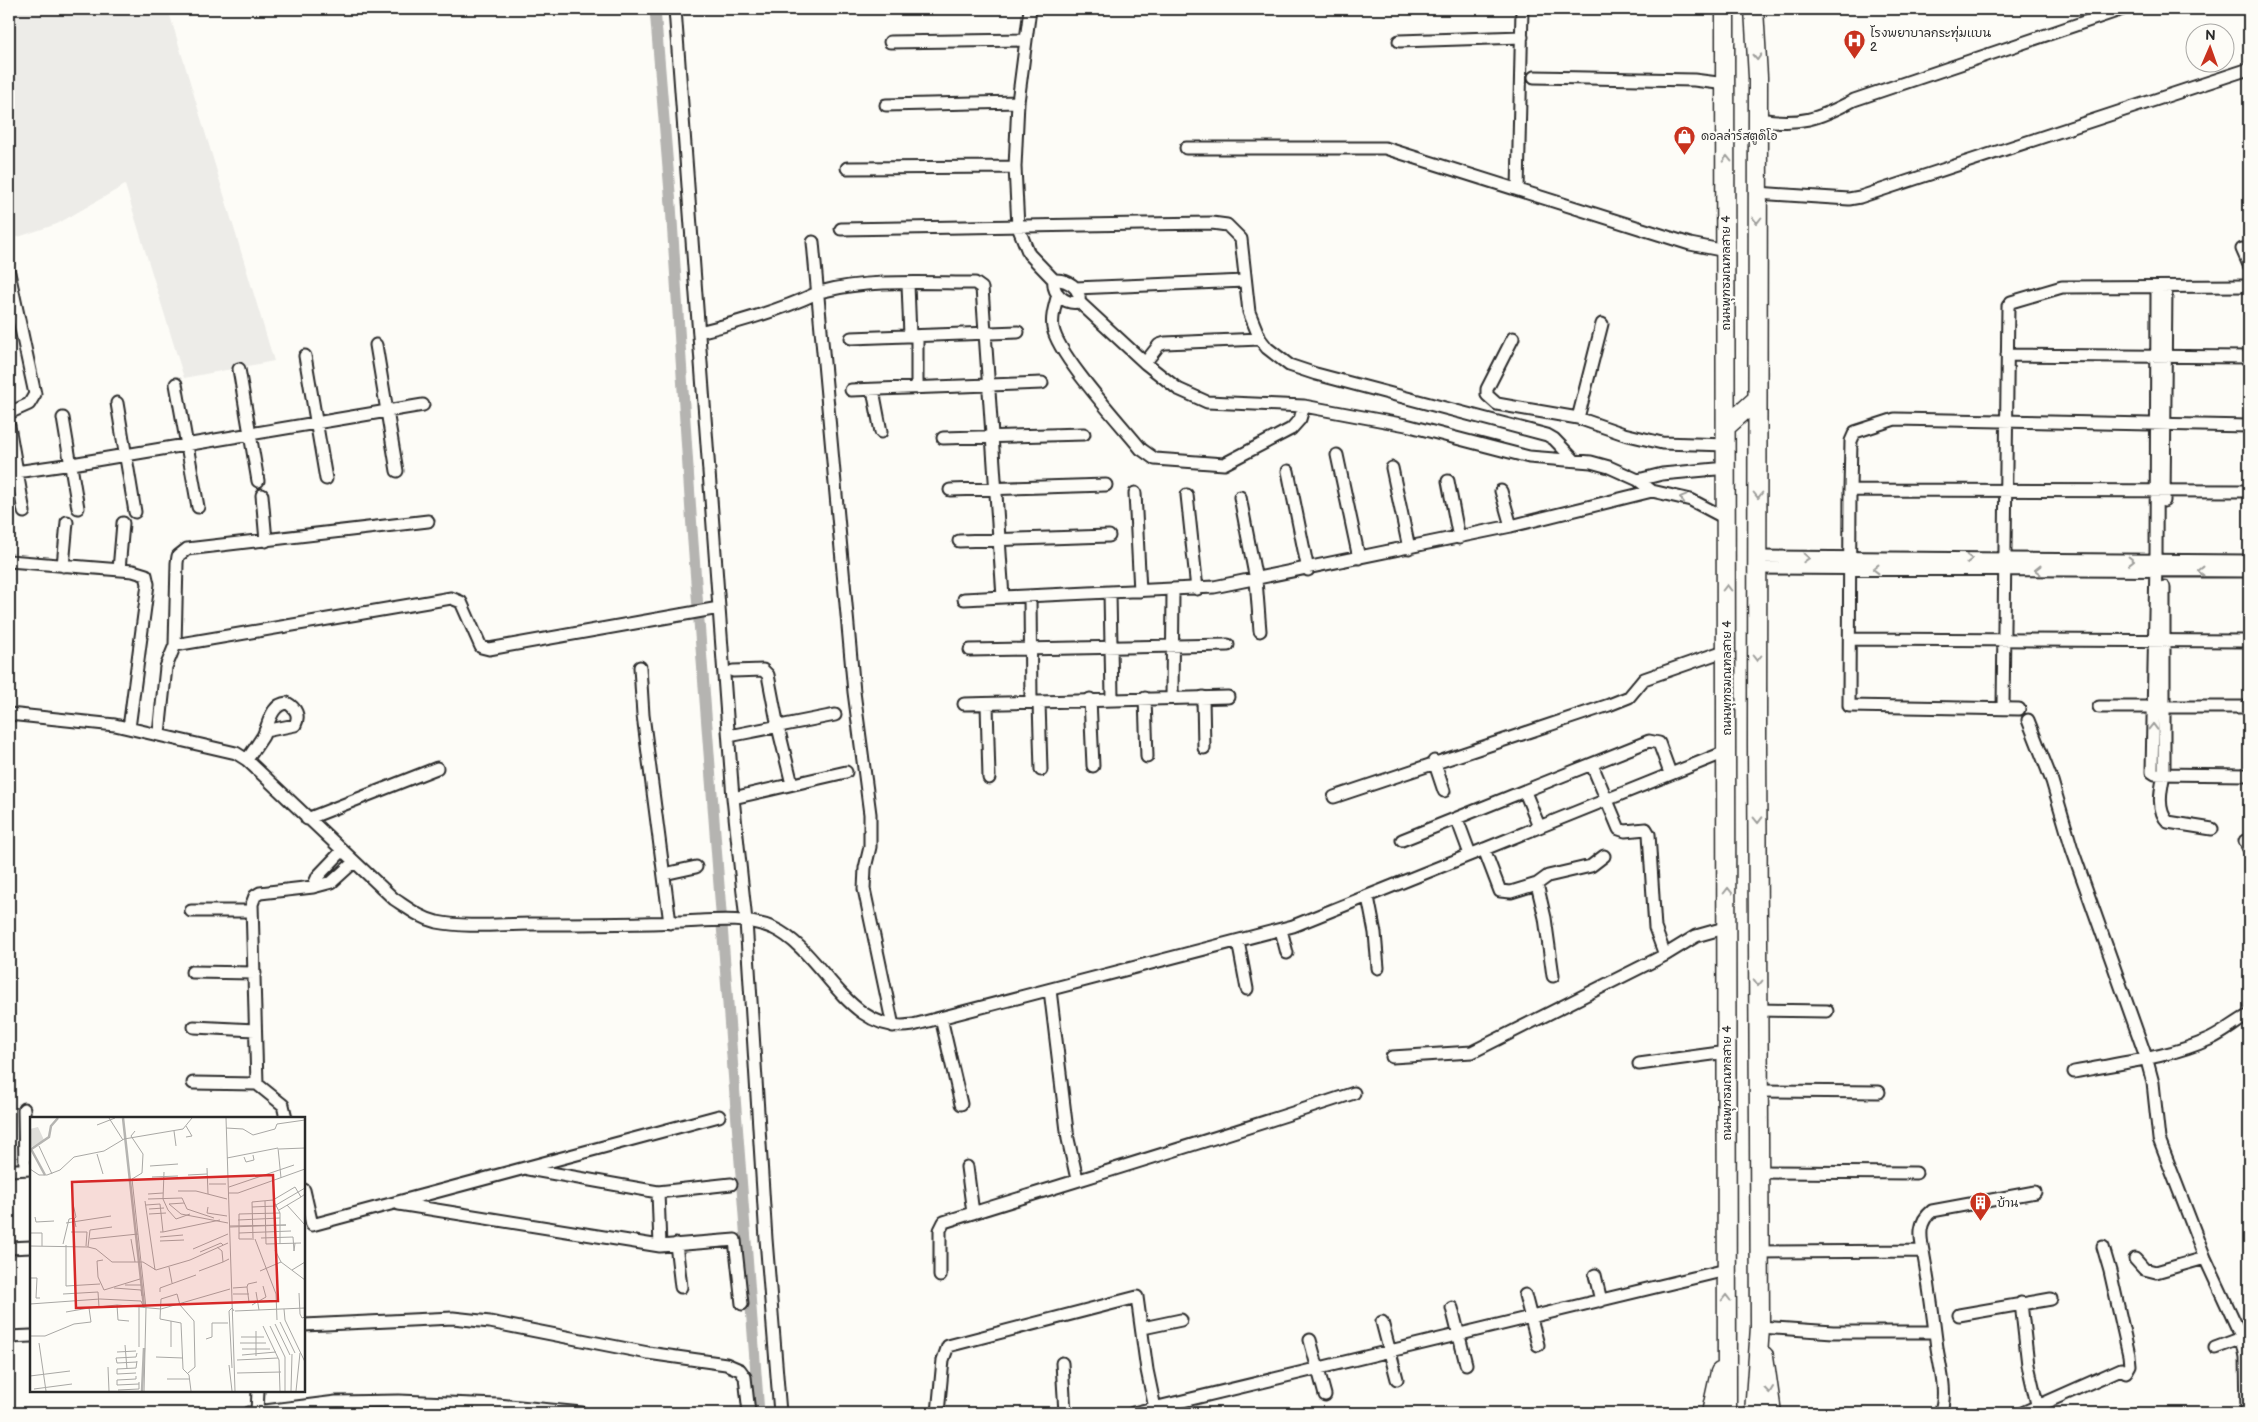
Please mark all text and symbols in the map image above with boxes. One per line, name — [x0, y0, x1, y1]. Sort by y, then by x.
north arrow — [2186, 22, 2236, 72]
place label: โรงพยาบาลกระทุ่มแบน 2 — [1870, 25, 1991, 55]
text: N — [2205, 27, 2216, 44]
hospital icon: โรงพยาบาลกระทุ่มแบน 2 — [1842, 28, 1866, 59]
one-way arrow — [1752, 54, 1763, 62]
shop icon: ดอลล่าร์สตูดิโอ — [1673, 124, 1697, 155]
place label: ดอลล่าร์สตูดิโอ — [1701, 128, 1777, 145]
one-way arrow — [1722, 155, 1732, 162]
street label: ถนนพุทธมณฑลสาย 4 — [1719, 215, 1735, 331]
one-way arrow — [1752, 216, 1762, 224]
one-way arrow — [1753, 492, 1763, 500]
one-way arrow — [1679, 493, 1688, 504]
one-way arrow — [1802, 553, 1810, 563]
one-way arrow — [1965, 554, 1973, 564]
one-way arrow — [2127, 555, 2135, 566]
one-way arrow — [1871, 564, 1879, 574]
one-way arrow — [2034, 565, 2042, 575]
one-way arrow — [2196, 566, 2204, 576]
one-way arrow — [1722, 584, 1732, 592]
street label: ถนนพุทธมณฑลสาย 4 — [1720, 620, 1736, 736]
one-way arrow — [1752, 654, 1762, 662]
one-way arrow — [2148, 722, 2159, 730]
one-way arrow — [1752, 817, 1763, 825]
one-way arrow — [1723, 886, 1733, 894]
one-way arrow — [1753, 980, 1763, 987]
street label: ถนนพุทธมณฑลสาย 4 — [1720, 1025, 1736, 1141]
inset map — [30, 1117, 305, 1392]
building icon: บ้าน — [1969, 1191, 1993, 1222]
place label: บ้าน — [1997, 1196, 2018, 1211]
one-way arrow — [1721, 1294, 1731, 1302]
one-way arrow — [1764, 1386, 1774, 1395]

